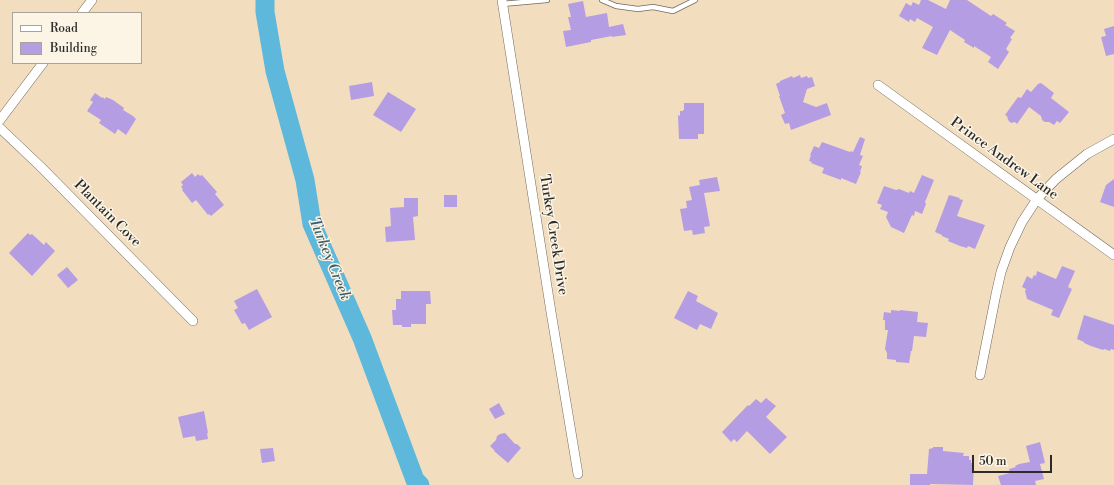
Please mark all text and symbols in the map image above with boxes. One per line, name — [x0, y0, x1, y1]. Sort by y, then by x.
legend — [12, 12, 142, 64]
text: Road — [50, 21, 78, 36]
text: Building — [50, 41, 97, 56]
street label: Prince Andrew Lane — [947, 114, 1061, 204]
street label: Turkey Creek Drive — [535, 173, 571, 297]
street label: Plantain Cove — [70, 177, 144, 251]
water label: Turkey Creek — [304, 215, 354, 303]
scale bar — [974, 447, 1054, 473]
text: 50 m — [979, 454, 1007, 469]

